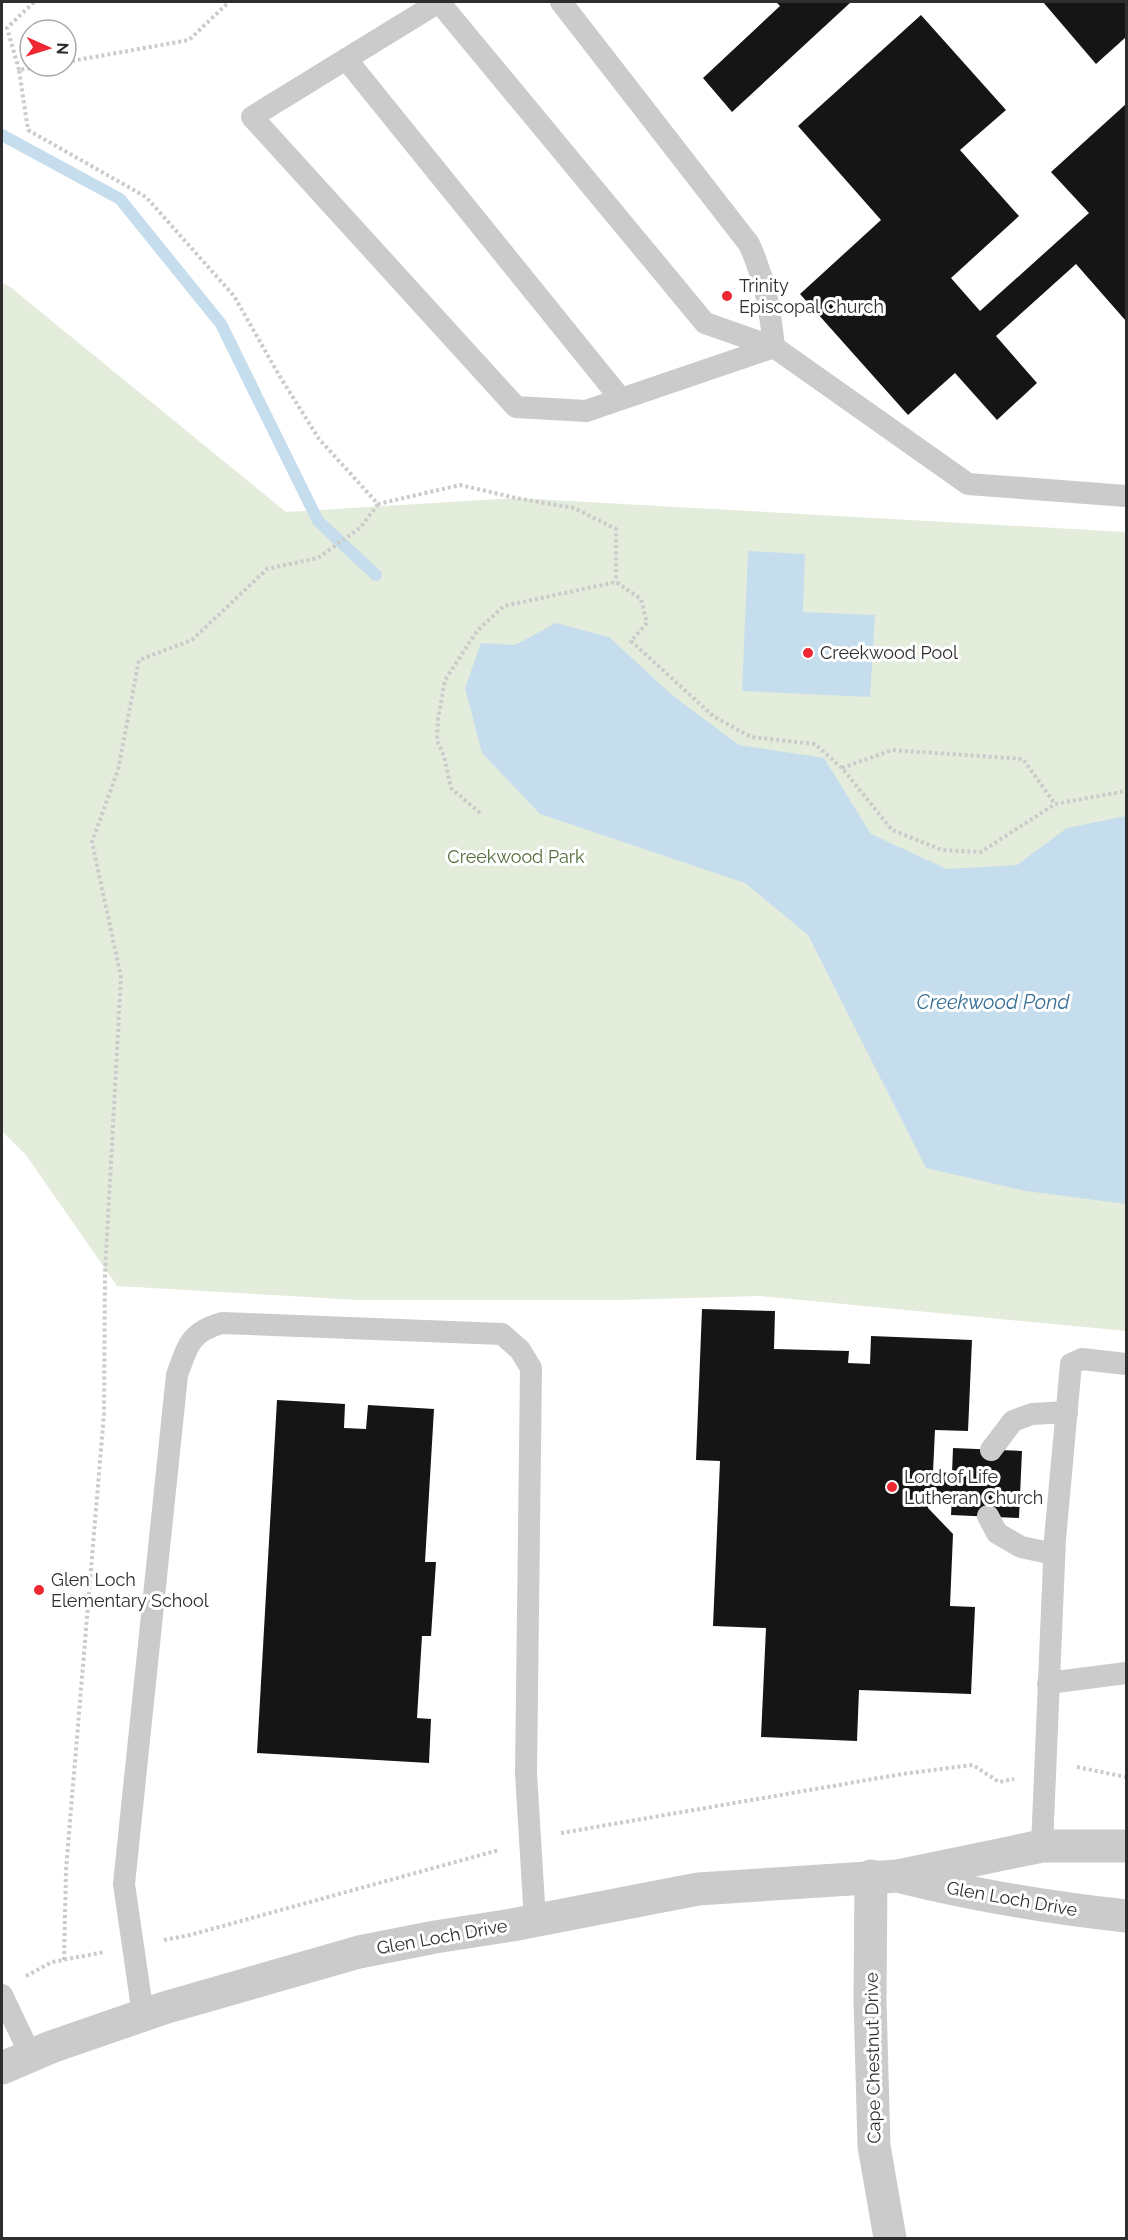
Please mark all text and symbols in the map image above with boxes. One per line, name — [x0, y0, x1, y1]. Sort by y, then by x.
north arrow — [18, 18, 78, 78]
text: N — [53, 42, 72, 55]
place label: Trinity Episcopal Church — [739, 275, 884, 317]
marker: Trinity Episcopal Church — [720, 289, 734, 303]
place label: Creekwood Pool — [820, 642, 958, 663]
marker: Creekwood Pool — [801, 646, 815, 660]
park label: Creekwood Park — [447, 846, 585, 867]
water label: Creekwood Pond — [917, 990, 1070, 1014]
place label: Lord of Life Lutheran Church — [904, 1466, 1043, 1508]
marker: Lord of Life Lutheran Church — [885, 1480, 899, 1494]
place label: Glen Loch Elementary School — [51, 1569, 209, 1611]
marker: Glen Loch Elementary School — [32, 1583, 46, 1597]
street label: Glen Loch Drive — [945, 1877, 1080, 1920]
street label: Glen Loch Drive — [375, 1915, 509, 1958]
street label: Cape Chestnut Drive — [860, 1972, 884, 2144]

